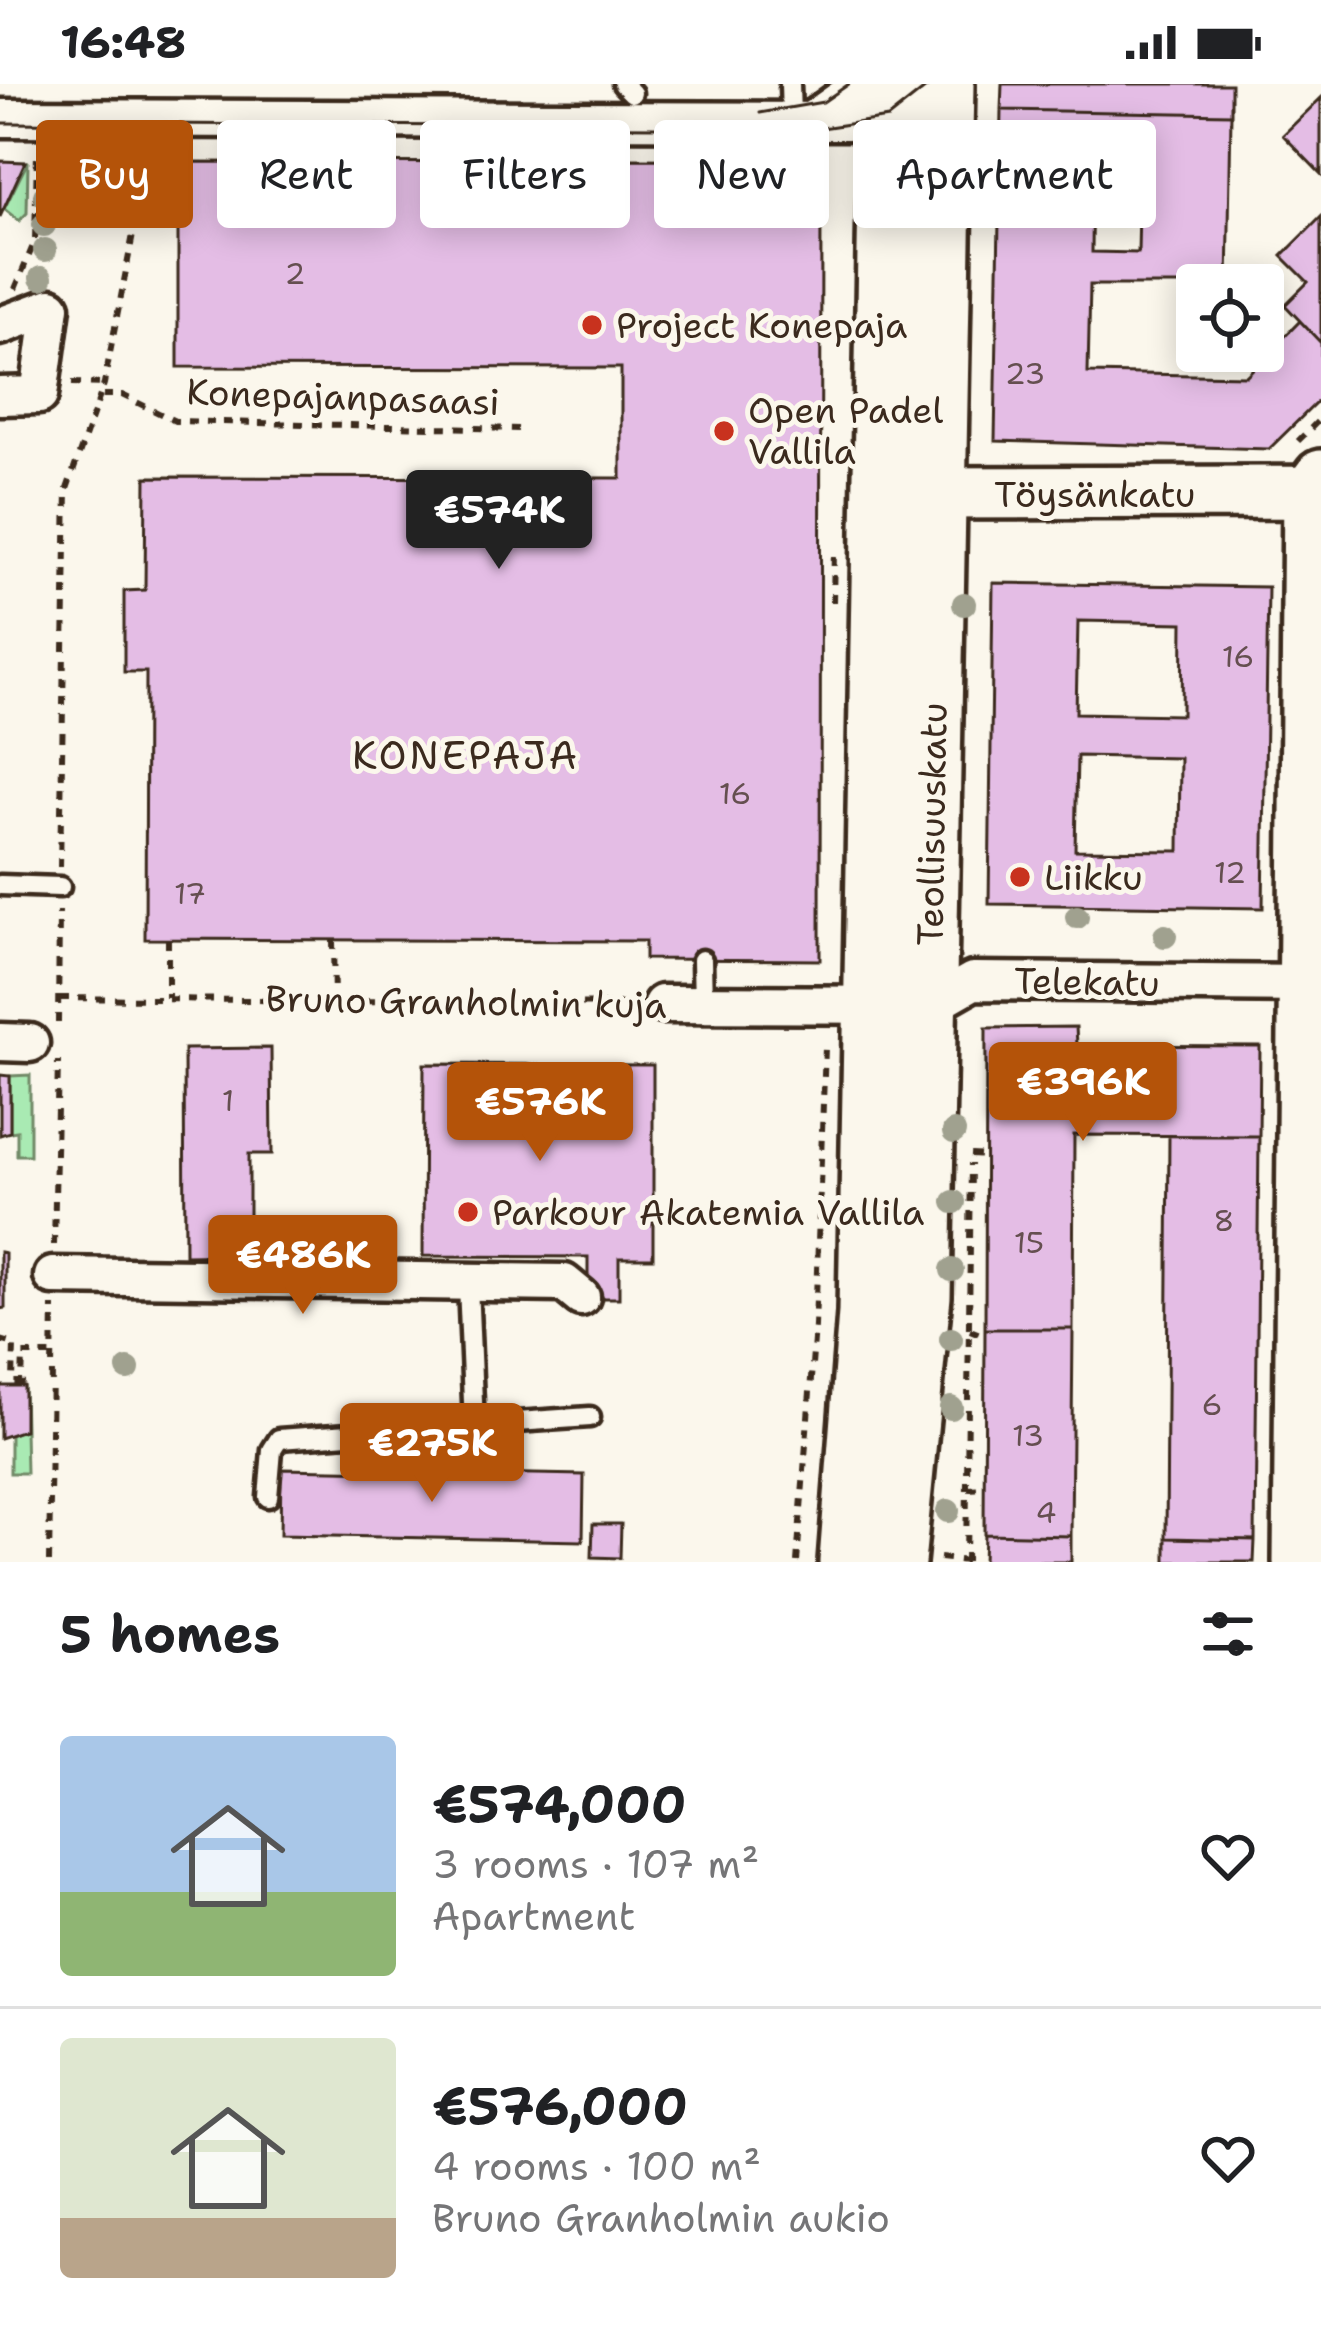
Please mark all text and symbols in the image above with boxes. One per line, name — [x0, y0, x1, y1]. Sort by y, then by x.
text: 16:48 — [60, 12, 186, 72]
chip: Buy — [36, 120, 193, 228]
chip: Rent — [217, 120, 396, 228]
chip: Filters — [420, 120, 630, 228]
chip: New — [654, 120, 829, 228]
chip: Apartment — [853, 120, 1156, 228]
house number: 2 — [285, 253, 306, 294]
map controls — [1176, 264, 1284, 372]
button: locate — [1176, 264, 1284, 372]
place label: Project Konepaja — [616, 301, 907, 350]
marker: Project Konepaja — [579, 312, 605, 338]
house number: 23 — [1005, 353, 1045, 394]
street label: Konepajanpasaasi — [186, 367, 500, 427]
place label: Open Padel Vallila — [748, 386, 943, 476]
marker: Open Padel Vallila — [711, 418, 737, 444]
pin: €574K — [415, 470, 583, 572]
street label: Töysänkatu — [994, 470, 1196, 519]
text: €574K — [433, 483, 565, 535]
house number: 16 — [1222, 636, 1254, 677]
street label: Teollisuuskatu — [905, 702, 959, 946]
district label: KONEPAJA — [352, 729, 580, 781]
house number: 16 — [719, 773, 751, 814]
house number: 12 — [1214, 852, 1246, 893]
place label: Liikku — [1044, 853, 1143, 902]
marker: Liikku — [1007, 864, 1033, 890]
house number: 17 — [174, 873, 206, 914]
street label: Telekatu — [1014, 956, 1160, 1008]
street label: Bruno Granholmin kuja — [265, 974, 667, 1030]
pin: €396K — [999, 1042, 1167, 1144]
text: €396K — [1016, 1055, 1150, 1107]
pin: €576K — [456, 1062, 624, 1164]
text: €576K — [474, 1075, 606, 1127]
house number: 1 — [222, 1080, 234, 1121]
place label: Parkour Akatemia Vallila — [492, 1188, 924, 1237]
marker: Parkour Akatemia Vallila — [455, 1199, 481, 1225]
house number: 8 — [1214, 1200, 1235, 1241]
pin: €486K — [219, 1215, 387, 1317]
house number: 15 — [1014, 1222, 1044, 1263]
text: €486K — [235, 1228, 371, 1280]
house number: 6 — [1202, 1384, 1223, 1425]
pin: €275K — [348, 1403, 516, 1505]
house number: 13 — [1012, 1415, 1044, 1456]
text: €275K — [367, 1416, 497, 1468]
house number: 4 — [1036, 1492, 1057, 1533]
text: 5 homes — [60, 1600, 280, 1668]
icon: filters — [1195, 1601, 1261, 1667]
text: €574,000 — [432, 1770, 686, 1838]
icon: home — [156, 1784, 300, 1928]
icon: heart — [1195, 1823, 1261, 1889]
text: 3 rooms · 107 m² — [432, 1838, 759, 1890]
text: Apartment — [432, 1890, 635, 1942]
text: €576,000 — [432, 2072, 688, 2140]
icon: home — [156, 2086, 300, 2230]
icon: heart — [1195, 2125, 1261, 2191]
text: 4 rooms · 100 m² — [432, 2140, 761, 2192]
text: Bruno Granholmin aukio — [432, 2192, 890, 2244]

